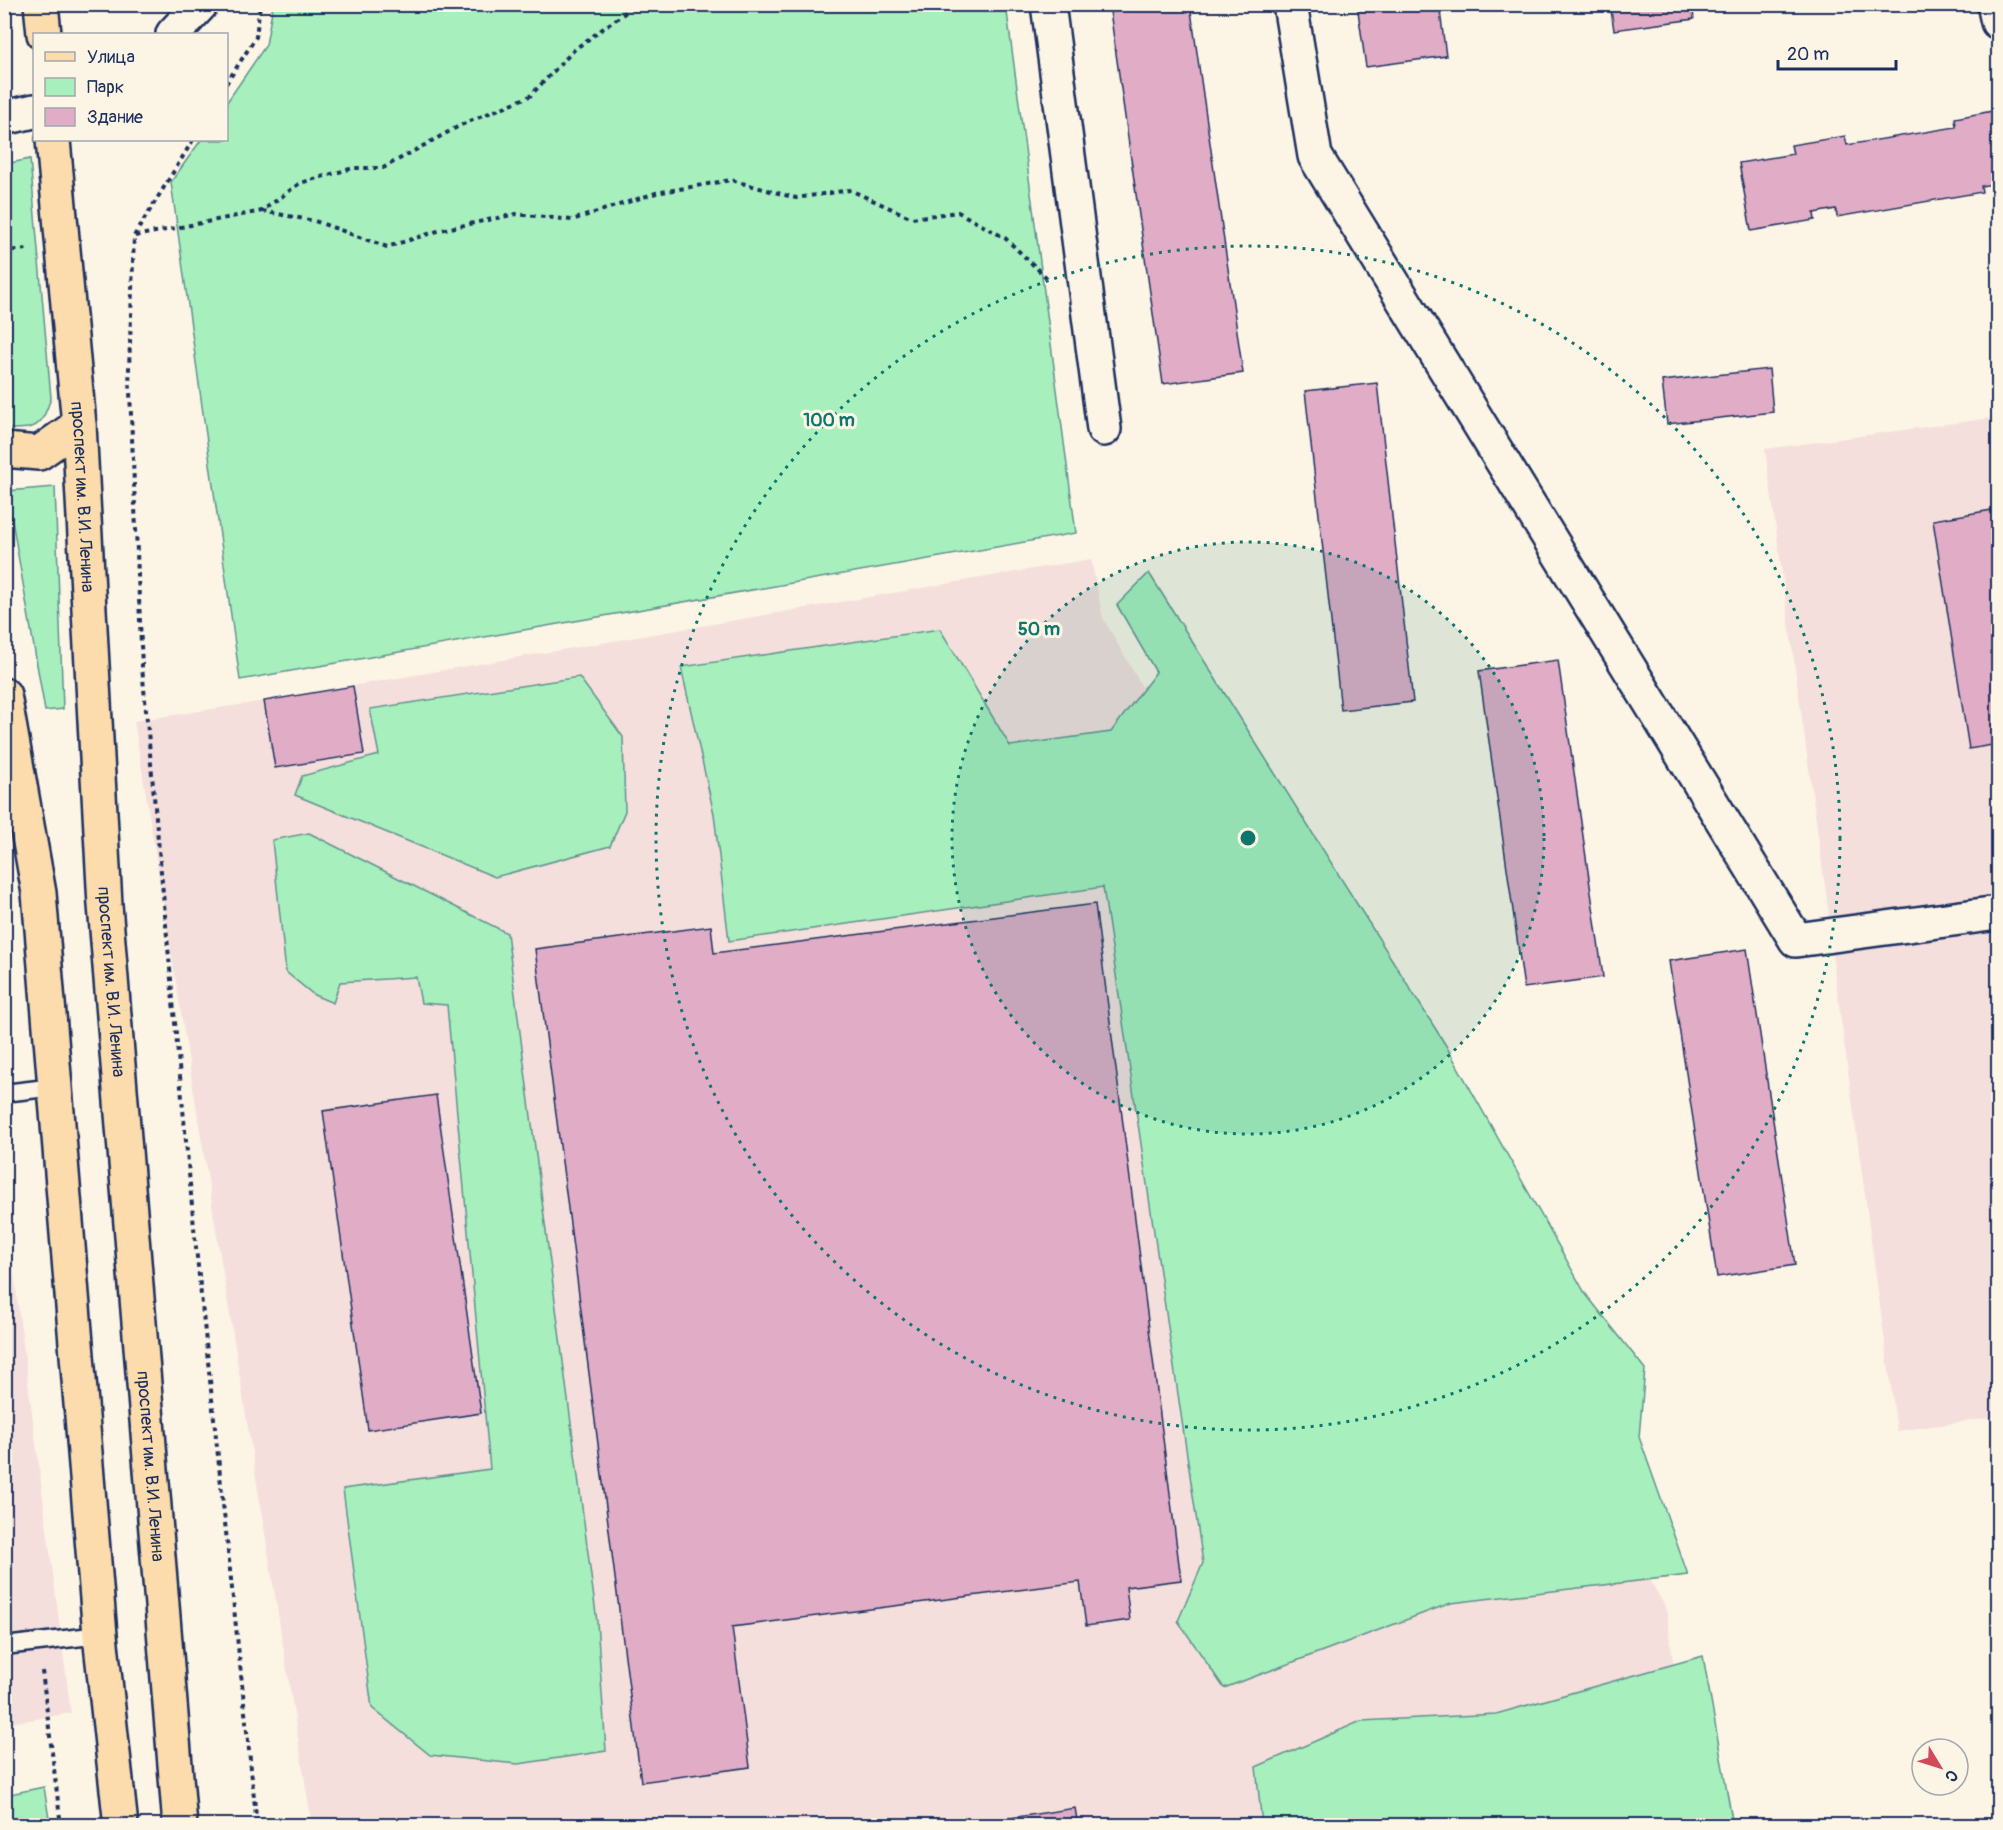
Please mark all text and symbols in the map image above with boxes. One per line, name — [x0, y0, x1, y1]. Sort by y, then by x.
legend — [33, 33, 228, 141]
scale bar — [1778, 33, 1896, 71]
text: 20 m — [1787, 43, 1829, 66]
text: Улица — [87, 46, 135, 69]
text: Парк — [87, 76, 124, 99]
text: Здание — [87, 106, 143, 129]
street label: проспект им. В.И. Ленина — [65, 400, 99, 593]
text: 100 m — [803, 409, 855, 432]
text: 50 m — [1018, 618, 1060, 641]
centre of rings — [1238, 828, 1258, 848]
street label: проспект им. В.И. Ленина — [92, 886, 130, 1078]
street label: проспект им. В.И. Ленина — [131, 1370, 169, 1563]
north arrow — [1910, 1737, 1970, 1797]
text: С — [1940, 1766, 1962, 1786]

